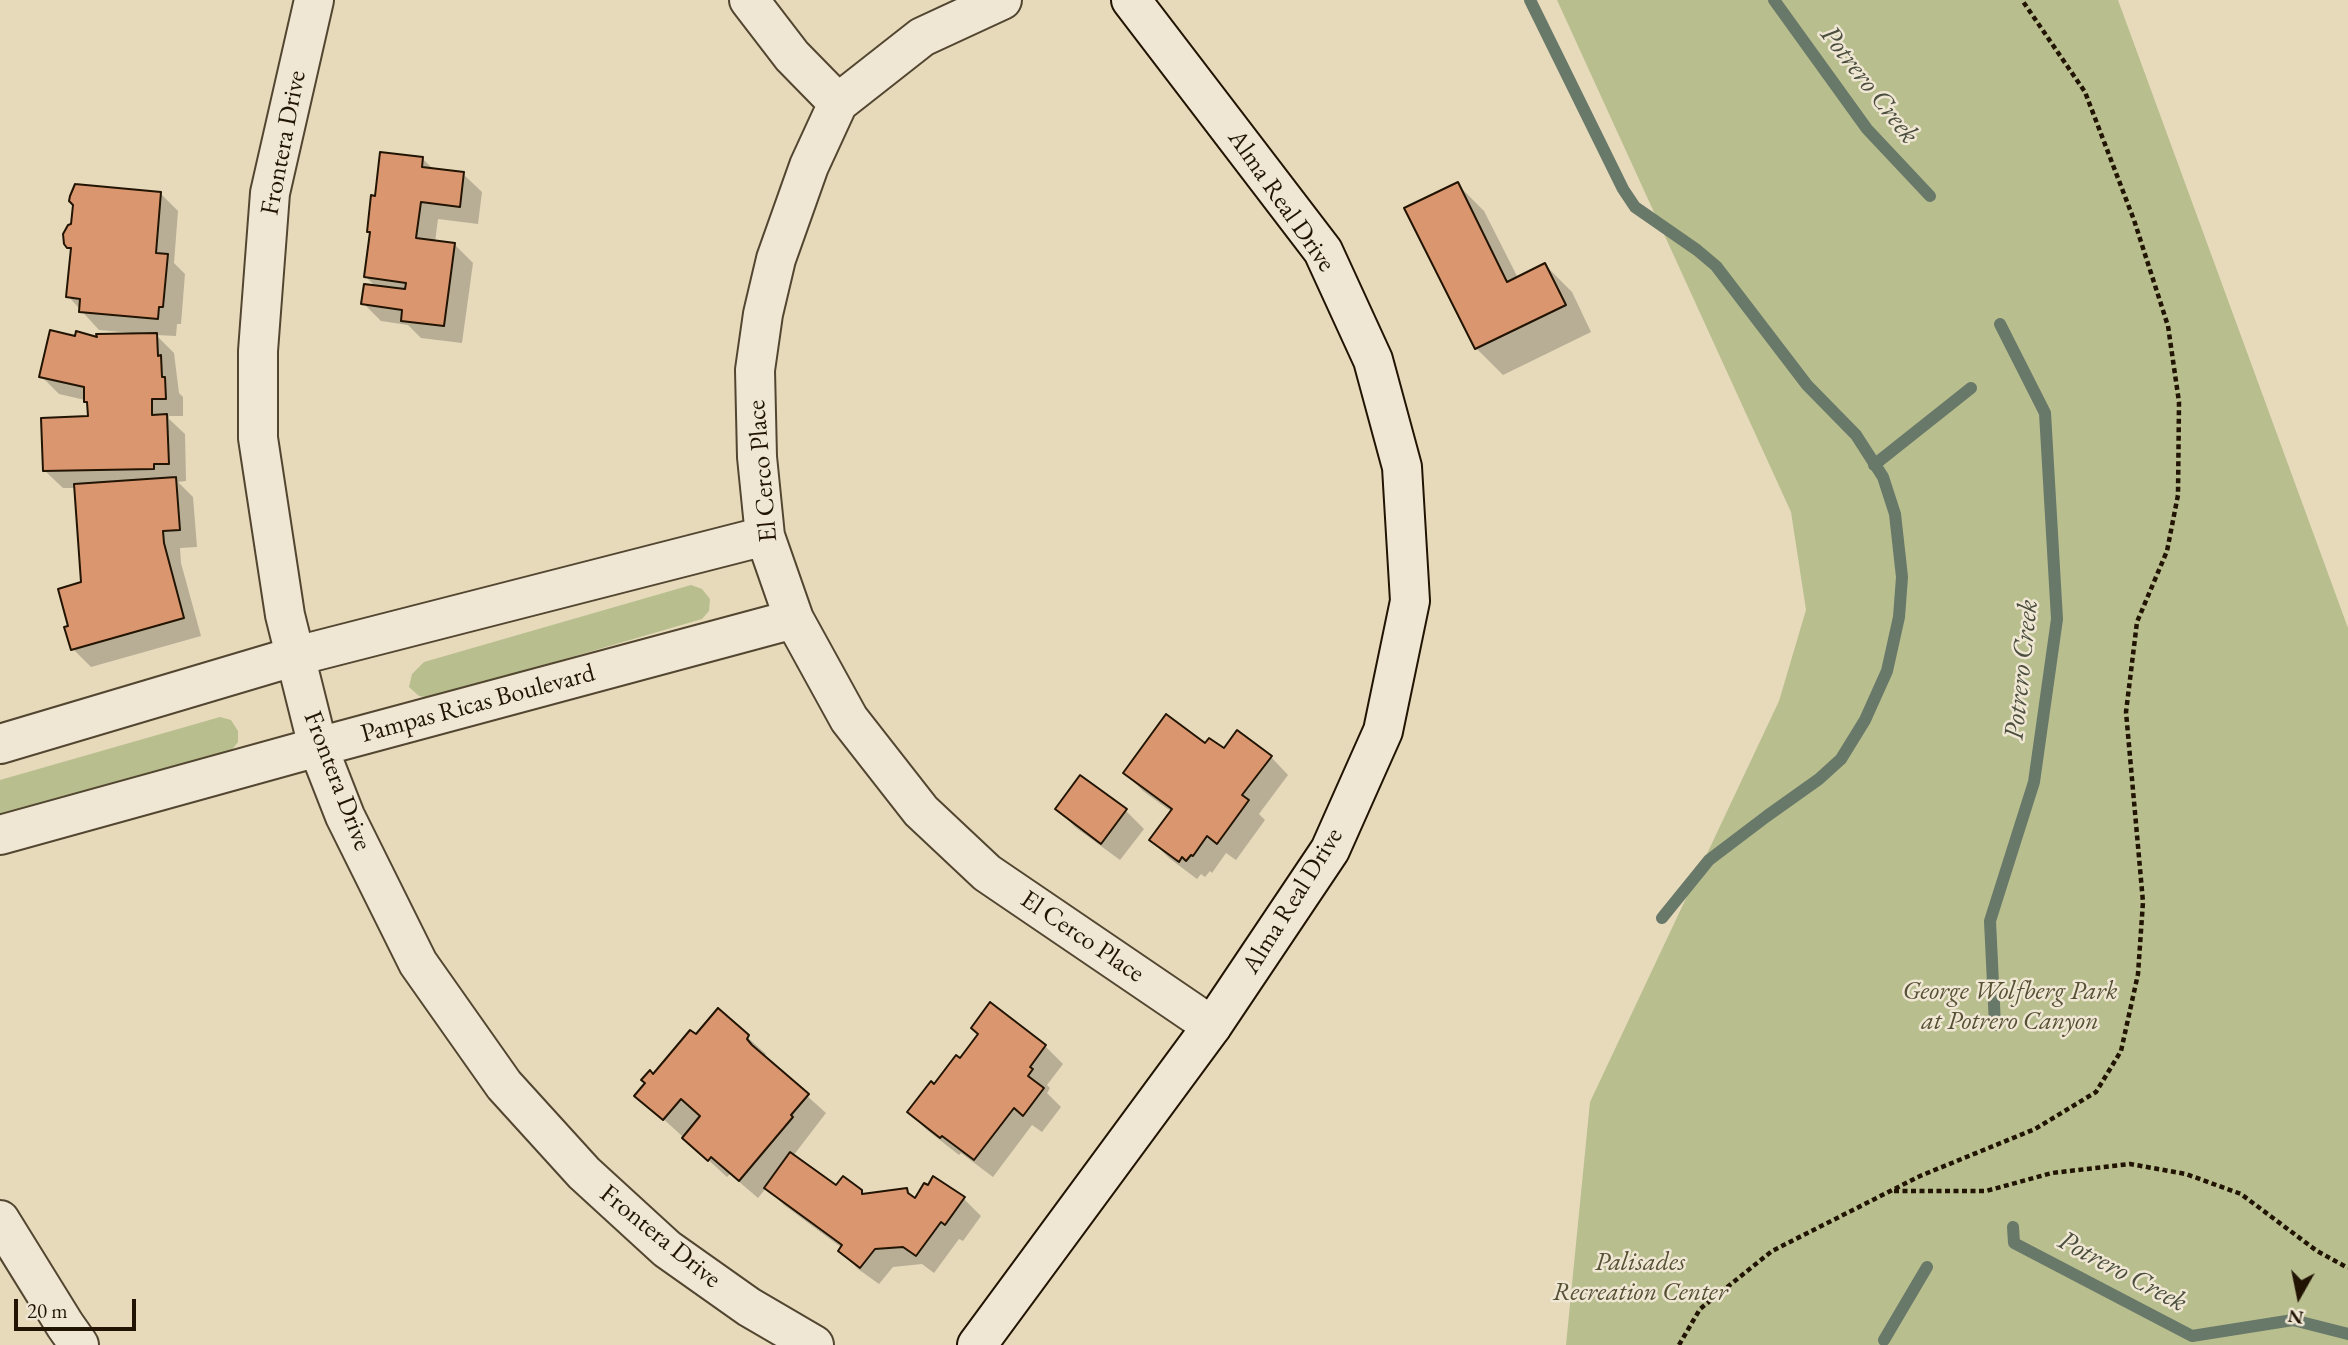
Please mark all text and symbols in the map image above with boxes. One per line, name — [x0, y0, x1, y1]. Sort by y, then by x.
water label: Potrero Creek — [1812, 19, 1926, 151]
street label: Frontera Drive — [255, 68, 313, 218]
street label: Alma Real Drive — [1221, 124, 1341, 278]
street label: El Cerco Place — [741, 399, 785, 543]
water label: Potrero Creek — [1998, 598, 2046, 742]
street label: Pampas Ricas Boulevard — [358, 658, 598, 750]
street label: Frontera Drive — [296, 707, 378, 855]
street label: Alma Real Drive — [1236, 822, 1350, 980]
street label: El Cerco Place — [1014, 884, 1150, 990]
park label: George Wolfberg Park at Potrero Canyon — [1902, 976, 2118, 1038]
street label: Frontera Drive — [593, 1179, 727, 1295]
water label: Potrero Creek — [2052, 1224, 2192, 1320]
park label: Palisades Recreation Center — [1552, 1247, 1728, 1308]
north arrow — [2264, 1261, 2334, 1331]
scale bar — [18, 1286, 140, 1330]
text: 20 m — [27, 1297, 68, 1324]
text: N — [2286, 1304, 2305, 1331]

